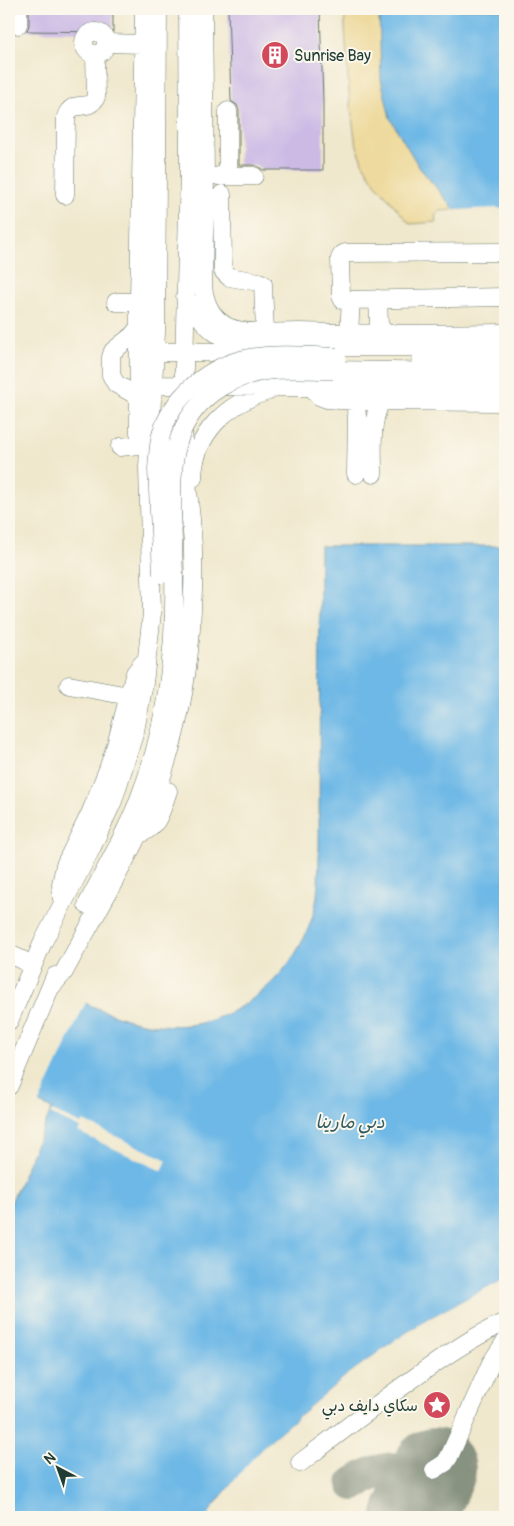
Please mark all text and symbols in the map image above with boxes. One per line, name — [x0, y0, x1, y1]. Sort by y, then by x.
building icon: Sunrise Bay — [260, 40, 290, 70]
place label: Sunrise Bay — [294, 46, 371, 66]
water label: دبي مارينا — [315, 1111, 385, 1138]
place icon: سكاي دايف دبي — [422, 1390, 452, 1420]
place label: سكاي دايف دبي — [322, 1396, 418, 1420]
north arrow — [32, 1444, 82, 1494]
text: N — [41, 1449, 59, 1468]

